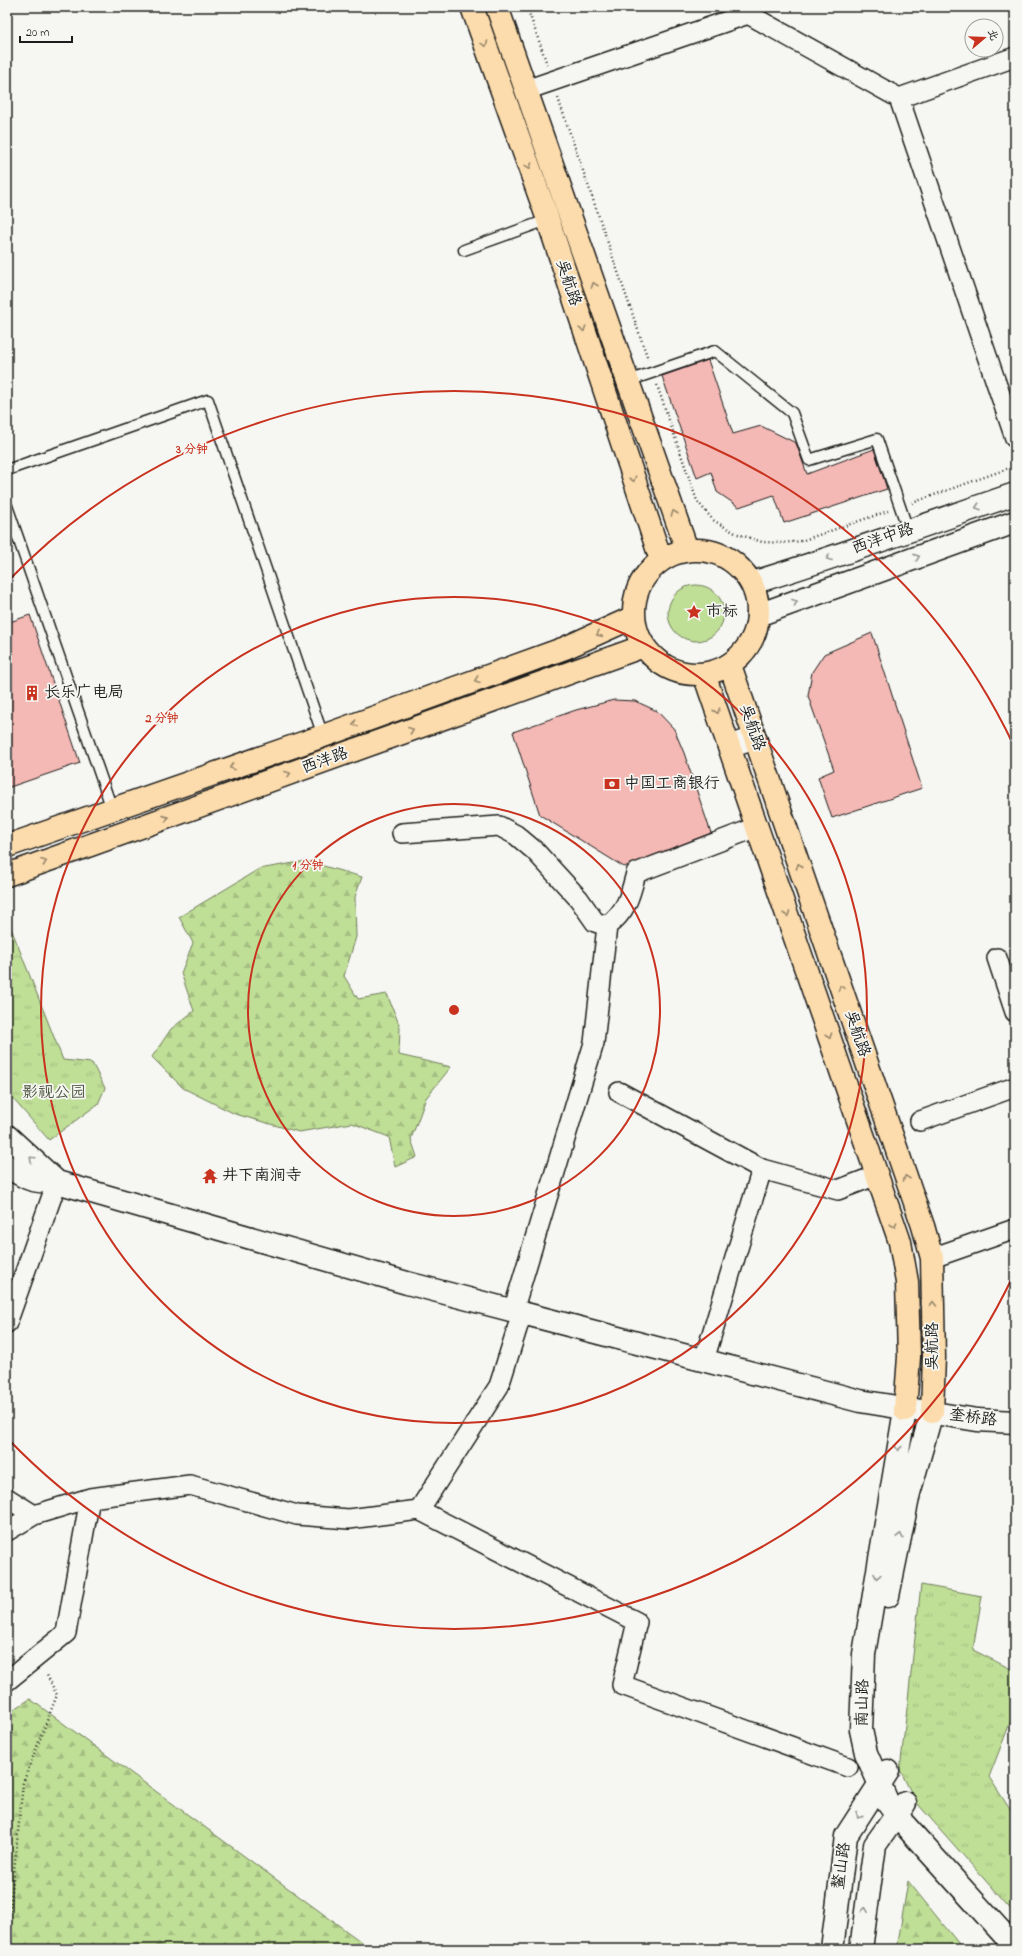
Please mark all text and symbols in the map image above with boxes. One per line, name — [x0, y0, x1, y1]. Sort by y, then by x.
scale bar — [20, 18, 72, 44]
north arrow — [964, 18, 1004, 58]
text: 20 m — [26, 24, 49, 42]
text: 北 — [983, 27, 1002, 43]
one-way arrow — [481, 40, 489, 47]
one-way arrow — [524, 163, 532, 170]
street label: 吴航路 — [549, 256, 587, 310]
one-way arrow — [590, 282, 599, 289]
one-way arrow — [579, 326, 587, 333]
text: 3 分钟 — [175, 441, 208, 459]
one-way arrow — [629, 476, 637, 483]
one-way arrow — [975, 502, 982, 510]
one-way arrow — [670, 510, 679, 517]
street label: 西洋中路 — [849, 517, 917, 561]
one-way arrow — [825, 554, 832, 562]
one-way arrow — [914, 554, 921, 562]
one-way arrow — [791, 598, 798, 606]
place label: 市标 — [706, 600, 738, 624]
place icon: 市标 — [685, 603, 703, 621]
one-way arrow — [595, 629, 602, 637]
one-way arrow — [474, 675, 481, 683]
place label: 长乐广电局 — [44, 681, 124, 705]
building icon: 长乐广电局 — [23, 684, 41, 702]
street label: 吴航路 — [733, 701, 771, 755]
one-way arrow — [712, 708, 720, 715]
text: 2 分钟 — [145, 710, 178, 728]
one-way arrow — [351, 719, 358, 728]
one-way arrow — [407, 726, 414, 734]
street label: 西洋路 — [298, 742, 352, 780]
one-way arrow — [229, 763, 236, 771]
one-way arrow — [285, 770, 292, 779]
place label: 中国工商银行 — [624, 772, 720, 796]
bank icon: 中国工商银行 — [603, 775, 621, 793]
one-way arrow — [163, 815, 170, 823]
text: 1 分钟 — [293, 857, 323, 875]
one-way arrow — [40, 859, 47, 867]
one-way arrow — [795, 862, 804, 869]
one-way arrow — [782, 910, 790, 917]
one-way arrow — [838, 985, 846, 992]
centre of rings — [447, 1003, 461, 1017]
street label: 吴航路 — [838, 1007, 876, 1061]
one-way arrow — [824, 1033, 833, 1040]
park label: 影视公园 — [22, 1081, 86, 1105]
one-way arrow — [30, 1156, 37, 1163]
place label: 井下南涧寺 — [222, 1164, 302, 1188]
temple icon: 井下南涧寺 — [201, 1167, 219, 1185]
one-way arrow — [903, 1174, 911, 1181]
one-way arrow — [889, 1222, 898, 1229]
one-way arrow — [929, 1301, 937, 1307]
street label: 吴航路 — [921, 1322, 945, 1370]
street label: 奎桥路 — [948, 1403, 998, 1433]
one-way arrow — [895, 1445, 903, 1451]
one-way arrow — [896, 1533, 904, 1539]
one-way arrow — [873, 1573, 882, 1579]
street label: 南山路 — [851, 1679, 875, 1727]
one-way arrow — [857, 1811, 864, 1818]
street label: 鳌山路 — [827, 1841, 857, 1891]
one-way arrow — [861, 1907, 870, 1913]

